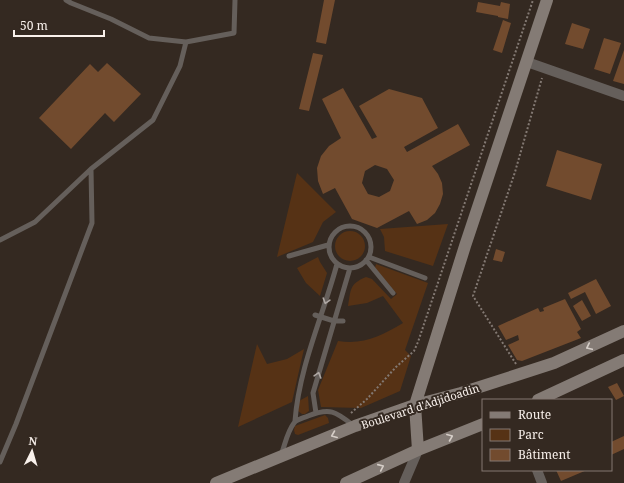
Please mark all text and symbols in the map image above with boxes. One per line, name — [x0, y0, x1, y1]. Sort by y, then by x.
scale bar — [14, 12, 104, 38]
text: 50 m — [20, 17, 48, 34]
one-way arrow — [322, 298, 331, 305]
one-way arrow — [585, 342, 593, 350]
one-way arrow — [313, 372, 322, 379]
street label: Boulevard d'Adjidoadin — [359, 380, 481, 432]
legend — [482, 399, 612, 471]
text: Route — [518, 406, 551, 423]
text: Parc — [518, 426, 544, 443]
one-way arrow — [330, 430, 338, 438]
north arrow — [12, 431, 52, 471]
text: N — [28, 433, 38, 448]
one-way arrow — [446, 434, 454, 442]
text: Bâtiment — [518, 446, 570, 463]
one-way arrow — [377, 464, 385, 472]

